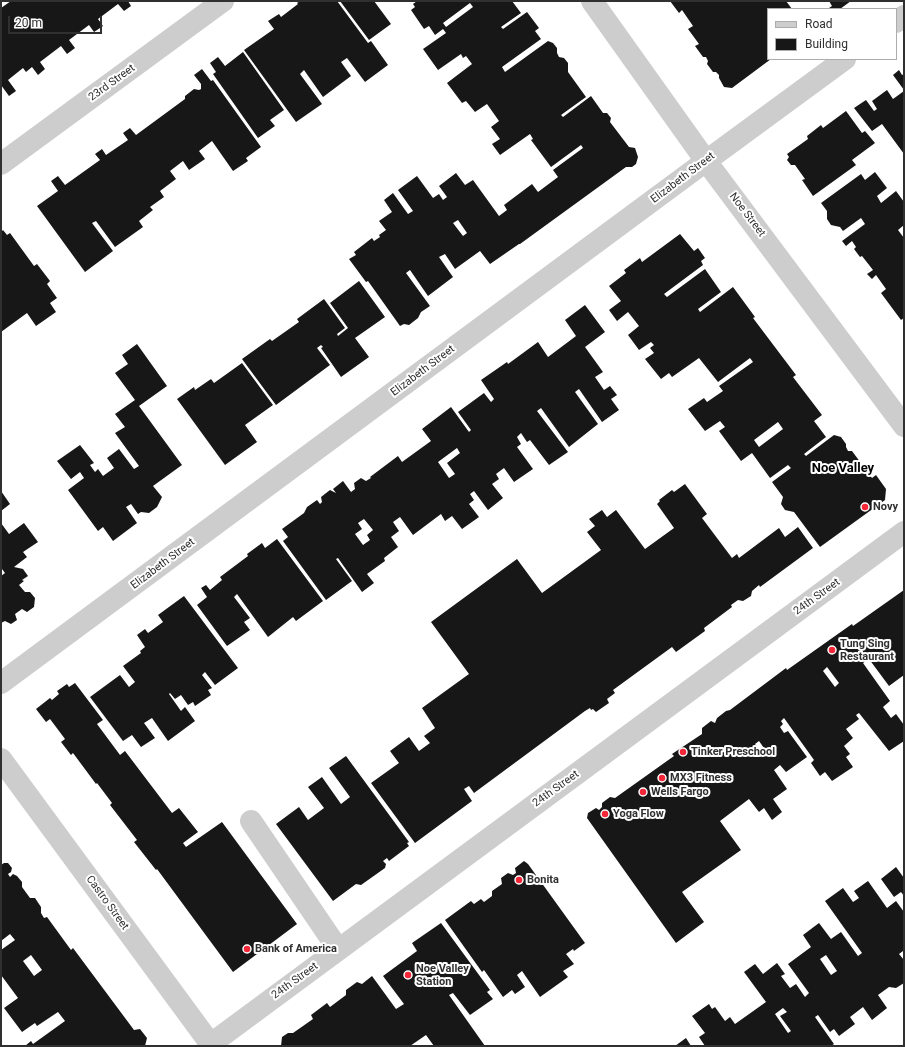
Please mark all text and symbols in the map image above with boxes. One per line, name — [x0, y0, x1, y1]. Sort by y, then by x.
scale bar — [10, 8, 104, 34]
legend — [767, 8, 897, 60]
text: 20 m — [15, 16, 42, 30]
text: Road — [805, 17, 833, 31]
text: Building — [805, 37, 848, 51]
street label: 23rd Street — [86, 62, 138, 104]
street label: Elizabeth Street — [648, 150, 718, 206]
street label: Noe Street — [726, 190, 768, 240]
street label: Elizabeth Street — [388, 343, 458, 399]
district label: Noe Valley — [812, 461, 874, 477]
place label: Novy — [873, 500, 898, 514]
marker: Novy — [860, 502, 870, 512]
street label: Elizabeth Street — [128, 536, 198, 592]
street label: 24th Street — [791, 576, 843, 618]
place label: Tung Sing Restaurant — [840, 637, 894, 663]
marker: Tung Sing Restaurant — [827, 645, 837, 655]
place label: Tinker Preschool — [691, 745, 775, 759]
marker: Tinker Preschool — [678, 747, 688, 757]
street label: 24th Street — [530, 768, 582, 810]
place label: MX3 Fitness — [670, 771, 732, 785]
marker: MX3 Fitness — [657, 773, 667, 783]
place label: Wells Fargo — [651, 785, 709, 799]
marker: Wells Fargo — [638, 787, 648, 797]
place label: Yoga Flow — [613, 807, 664, 821]
marker: Yoga Flow — [600, 809, 610, 819]
street label: Castro Street — [83, 873, 131, 933]
place label: Bonita — [527, 873, 559, 887]
marker: Bonita — [514, 875, 524, 885]
place label: Bank of America — [255, 942, 337, 956]
marker: Bank of America — [242, 944, 252, 954]
street label: 24th Street — [269, 960, 321, 1002]
place label: Noe Valley Station — [416, 962, 469, 988]
marker: Noe Valley Station — [403, 970, 413, 980]

